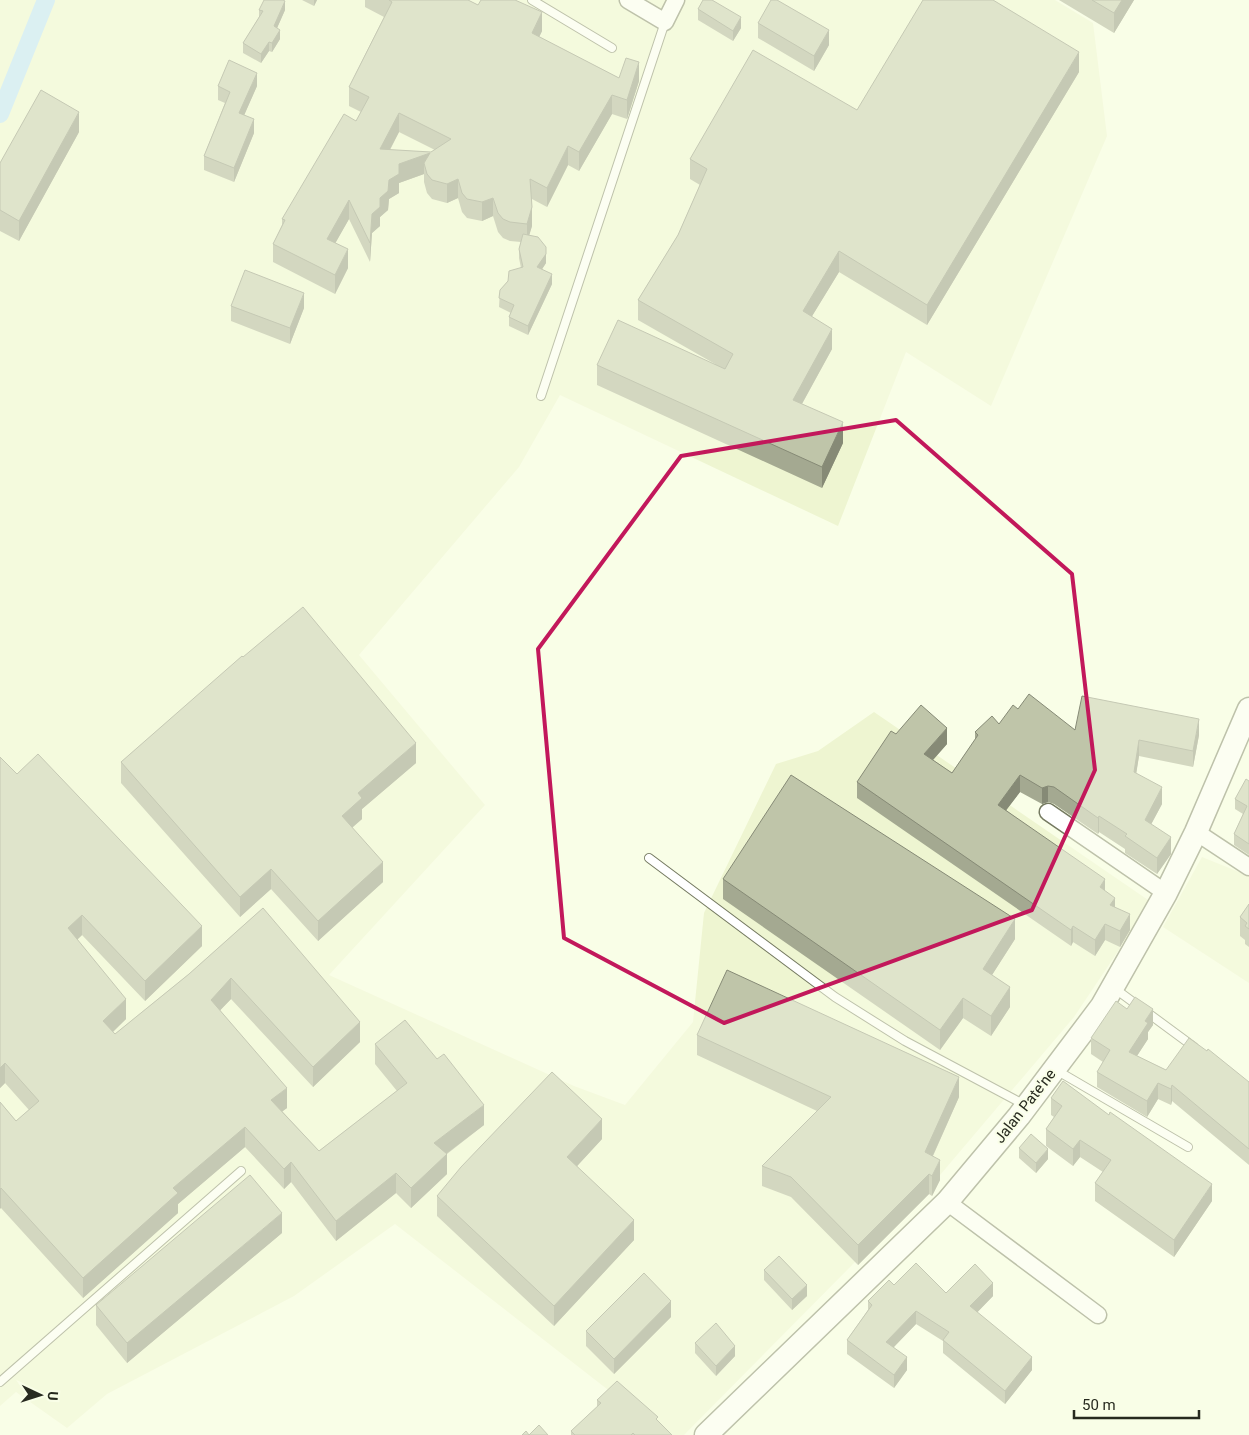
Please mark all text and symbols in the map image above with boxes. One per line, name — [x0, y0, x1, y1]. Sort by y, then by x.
street label: Jalan Pate'ne — [990, 1065, 1060, 1147]
north arrow — [15, 1370, 65, 1420]
scale bar — [1074, 1388, 1199, 1420]
text: U — [45, 1391, 61, 1401]
text: 50 m — [1082, 1396, 1116, 1414]

